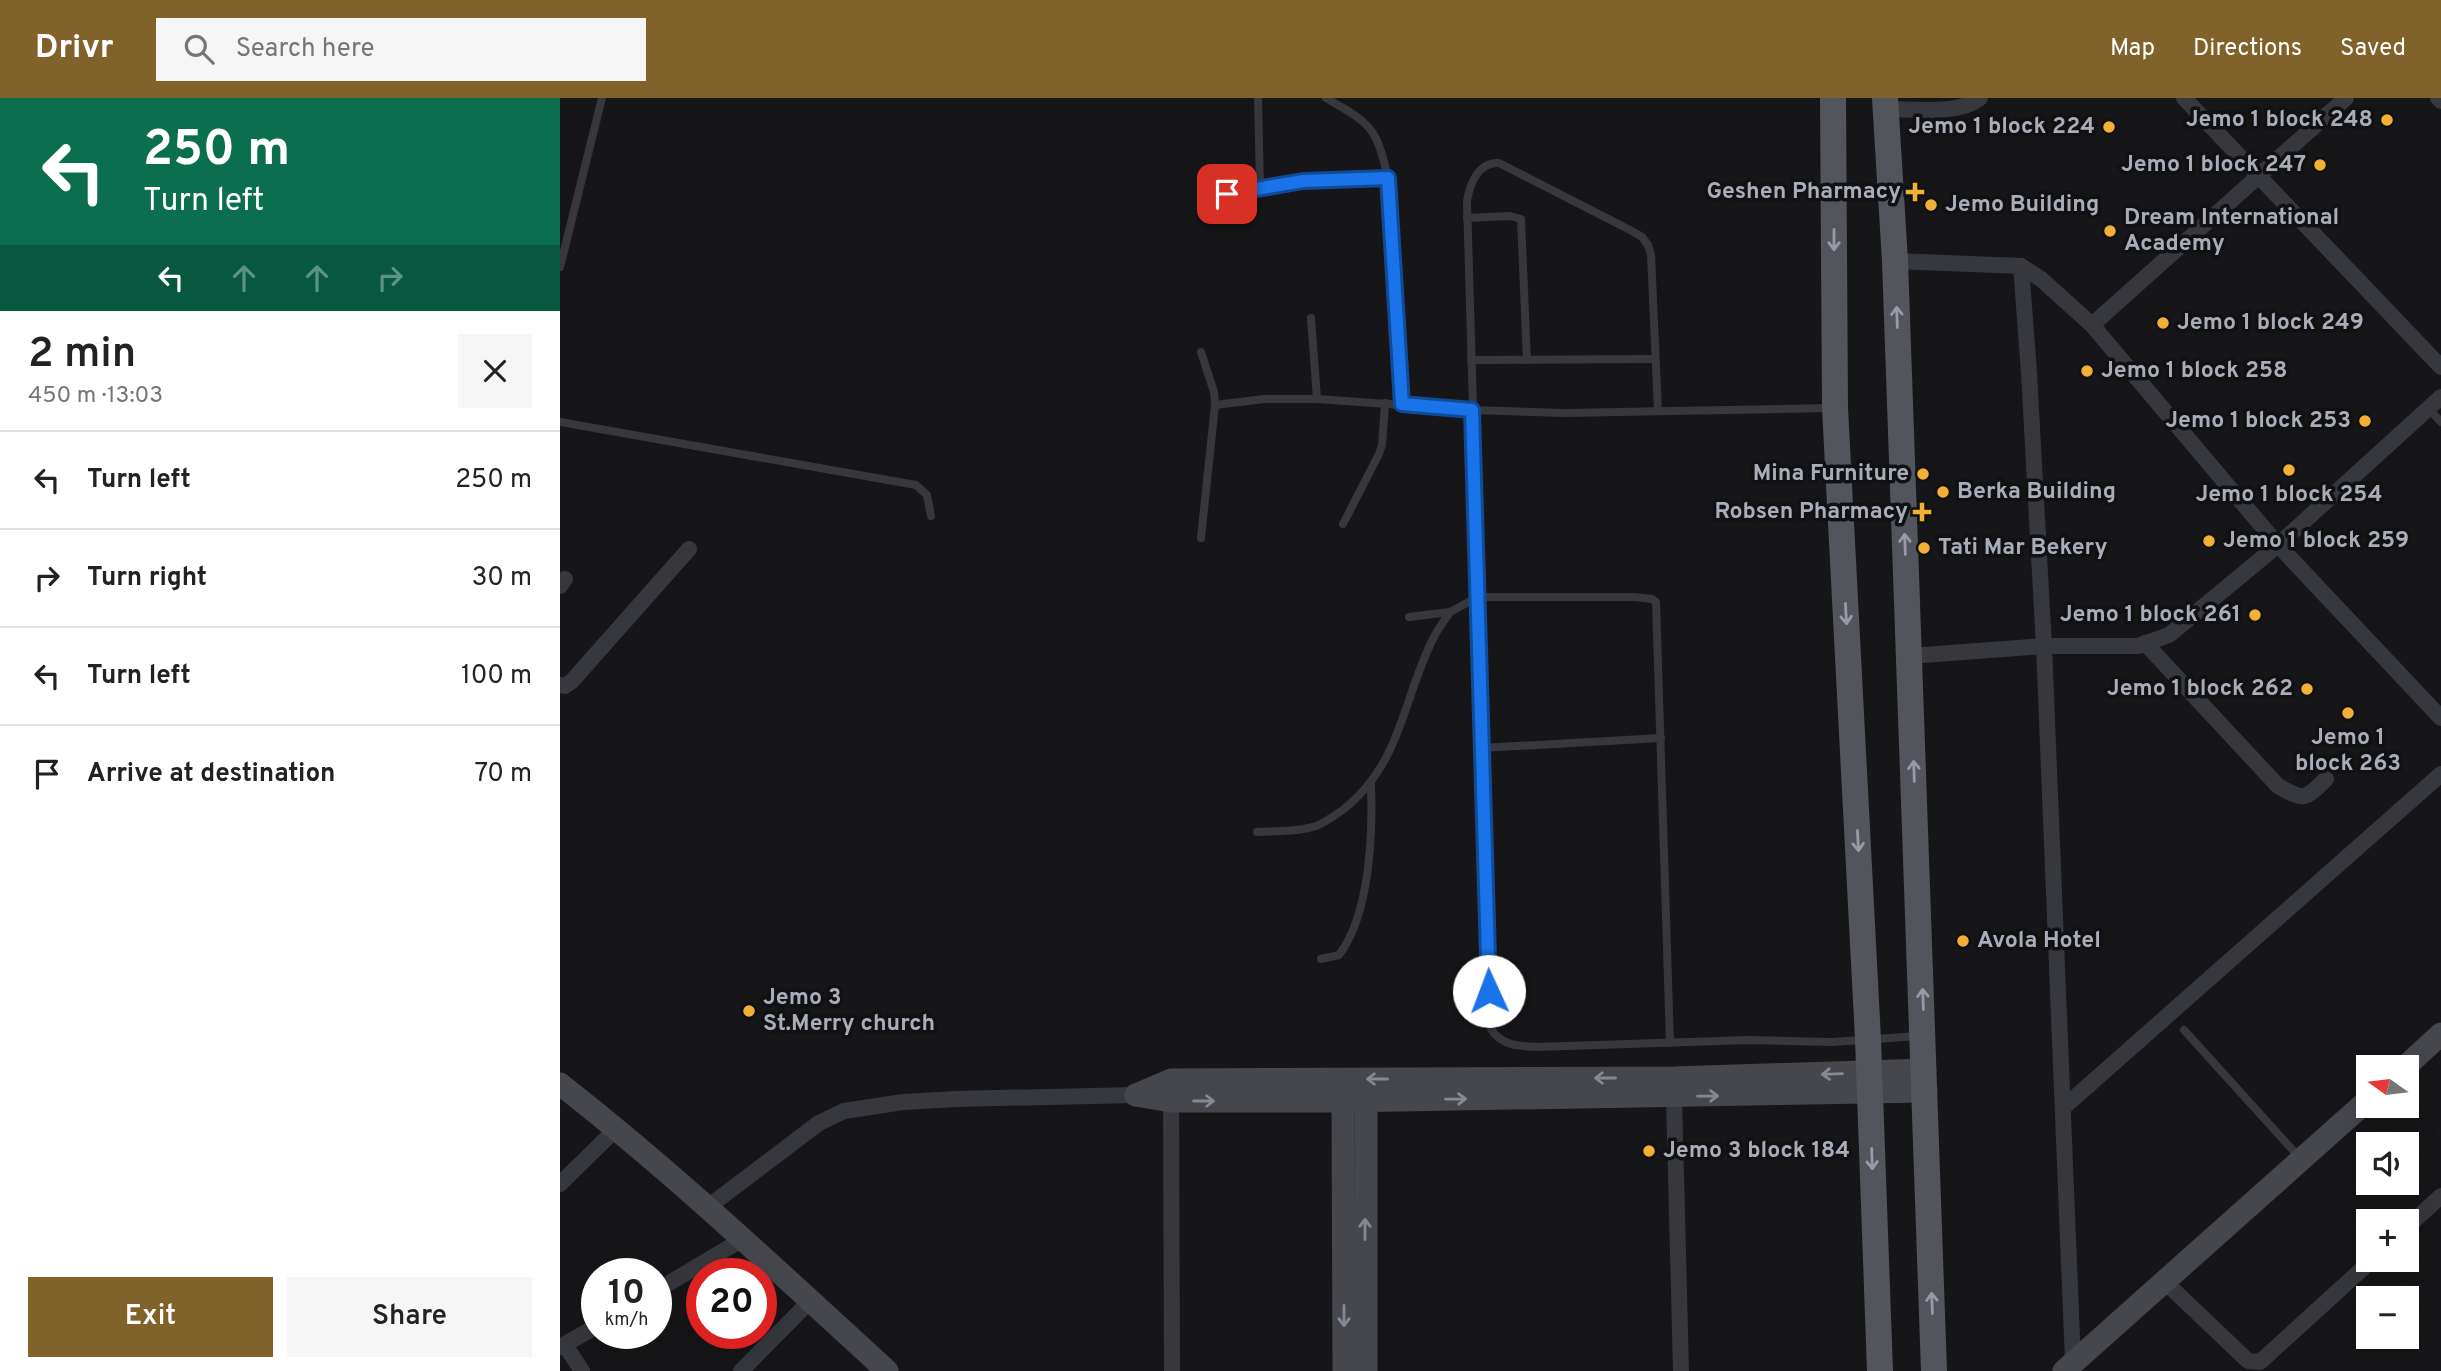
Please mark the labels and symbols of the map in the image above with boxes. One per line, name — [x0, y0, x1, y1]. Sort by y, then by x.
place label: Jemo 1 block 248 — [2186, 106, 2373, 135]
marker: Jemo 1 block 248 — [2379, 112, 2395, 128]
place label: Jemo 1 block 224 — [1908, 113, 2095, 142]
marker: Jemo 1 block 224 — [2101, 119, 2117, 135]
place label: Jemo 1 block 247 — [2121, 151, 2306, 180]
marker: Jemo 1 block 247 — [2312, 157, 2328, 173]
pin — [1197, 164, 1257, 224]
place label: Geshen Pharmacy — [1706, 178, 1901, 207]
marker: Geshen Pharmacy — [1907, 184, 1923, 200]
place label: Jemo Building — [1945, 191, 2099, 220]
marker: Jemo Building — [1923, 197, 1939, 213]
place label: Dream International Academy — [2124, 204, 2339, 259]
marker: Dream International Academy — [2102, 223, 2118, 239]
one-way arrow — [1827, 228, 1841, 251]
one-way arrow — [1890, 306, 1903, 329]
place label: Jemo 1 block 249 — [2177, 309, 2364, 338]
marker: Jemo 1 block 249 — [2155, 315, 2171, 331]
place label: Jemo 1 block 258 — [2101, 357, 2287, 386]
marker: Jemo 1 block 258 — [2079, 363, 2095, 379]
place label: Jemo 1 block 253 — [2165, 407, 2351, 436]
marker: Jemo 1 block 253 — [2357, 413, 2373, 429]
place label: Mina Furniture — [1753, 460, 1909, 489]
marker: Jemo 1 block 254 — [2281, 462, 2297, 478]
marker: Mina Furniture — [1915, 466, 1931, 482]
place label: Berka Building — [1957, 478, 2116, 507]
place label: Jemo 1 block 254 — [2195, 481, 2383, 510]
marker: Berka Building — [1935, 484, 1951, 500]
place label: Robsen Pharmacy — [1714, 498, 1908, 527]
marker: Robsen Pharmacy — [1914, 504, 1930, 520]
place label: Jemo 1 block 259 — [2223, 527, 2409, 556]
one-way arrow — [1899, 533, 1912, 556]
marker: Jemo 1 block 259 — [2201, 533, 2217, 549]
place label: Tati Mar Bekery — [1938, 534, 2107, 563]
marker: Tati Mar Bekery — [1916, 540, 1932, 556]
place label: Jemo 1 block 261 — [2060, 601, 2241, 630]
one-way arrow — [1839, 602, 1852, 625]
marker: Jemo 1 block 261 — [2247, 607, 2263, 623]
place label: Jemo 1 block 262 — [2107, 675, 2293, 704]
marker: Jemo 1 block 262 — [2299, 681, 2315, 697]
marker: Jemo 1 block 263 — [2340, 705, 2356, 721]
place label: Jemo 1 block 263 — [2295, 724, 2401, 779]
one-way arrow — [1907, 760, 1920, 783]
one-way arrow — [1851, 829, 1864, 852]
place label: Avola Hotel — [1977, 927, 2101, 956]
marker: Avola Hotel — [1955, 933, 1971, 949]
position arrow — [1452, 954, 1526, 1028]
place label: Jemo 3 St.Merry church — [763, 984, 935, 1039]
one-way arrow — [1916, 988, 1929, 1011]
marker: Jemo 3 St.Merry church — [741, 1003, 757, 1019]
north arrow — [2356, 1055, 2418, 1118]
one-way arrow — [1821, 1067, 1844, 1080]
one-way arrow — [1594, 1071, 1617, 1085]
one-way arrow — [1366, 1072, 1389, 1086]
one-way arrow — [1696, 1089, 1719, 1103]
one-way arrow — [1444, 1092, 1467, 1106]
one-way arrow — [1192, 1094, 1215, 1108]
place label: Jemo 3 block 184 — [1663, 1137, 1850, 1166]
marker: Jemo 3 block 184 — [1641, 1143, 1657, 1159]
one-way arrow — [1865, 1147, 1878, 1170]
one-way arrow — [1358, 1218, 1372, 1241]
speed limit sign: 20 — [686, 1258, 777, 1349]
one-way arrow — [1926, 1292, 1939, 1315]
one-way arrow — [1337, 1304, 1351, 1327]

